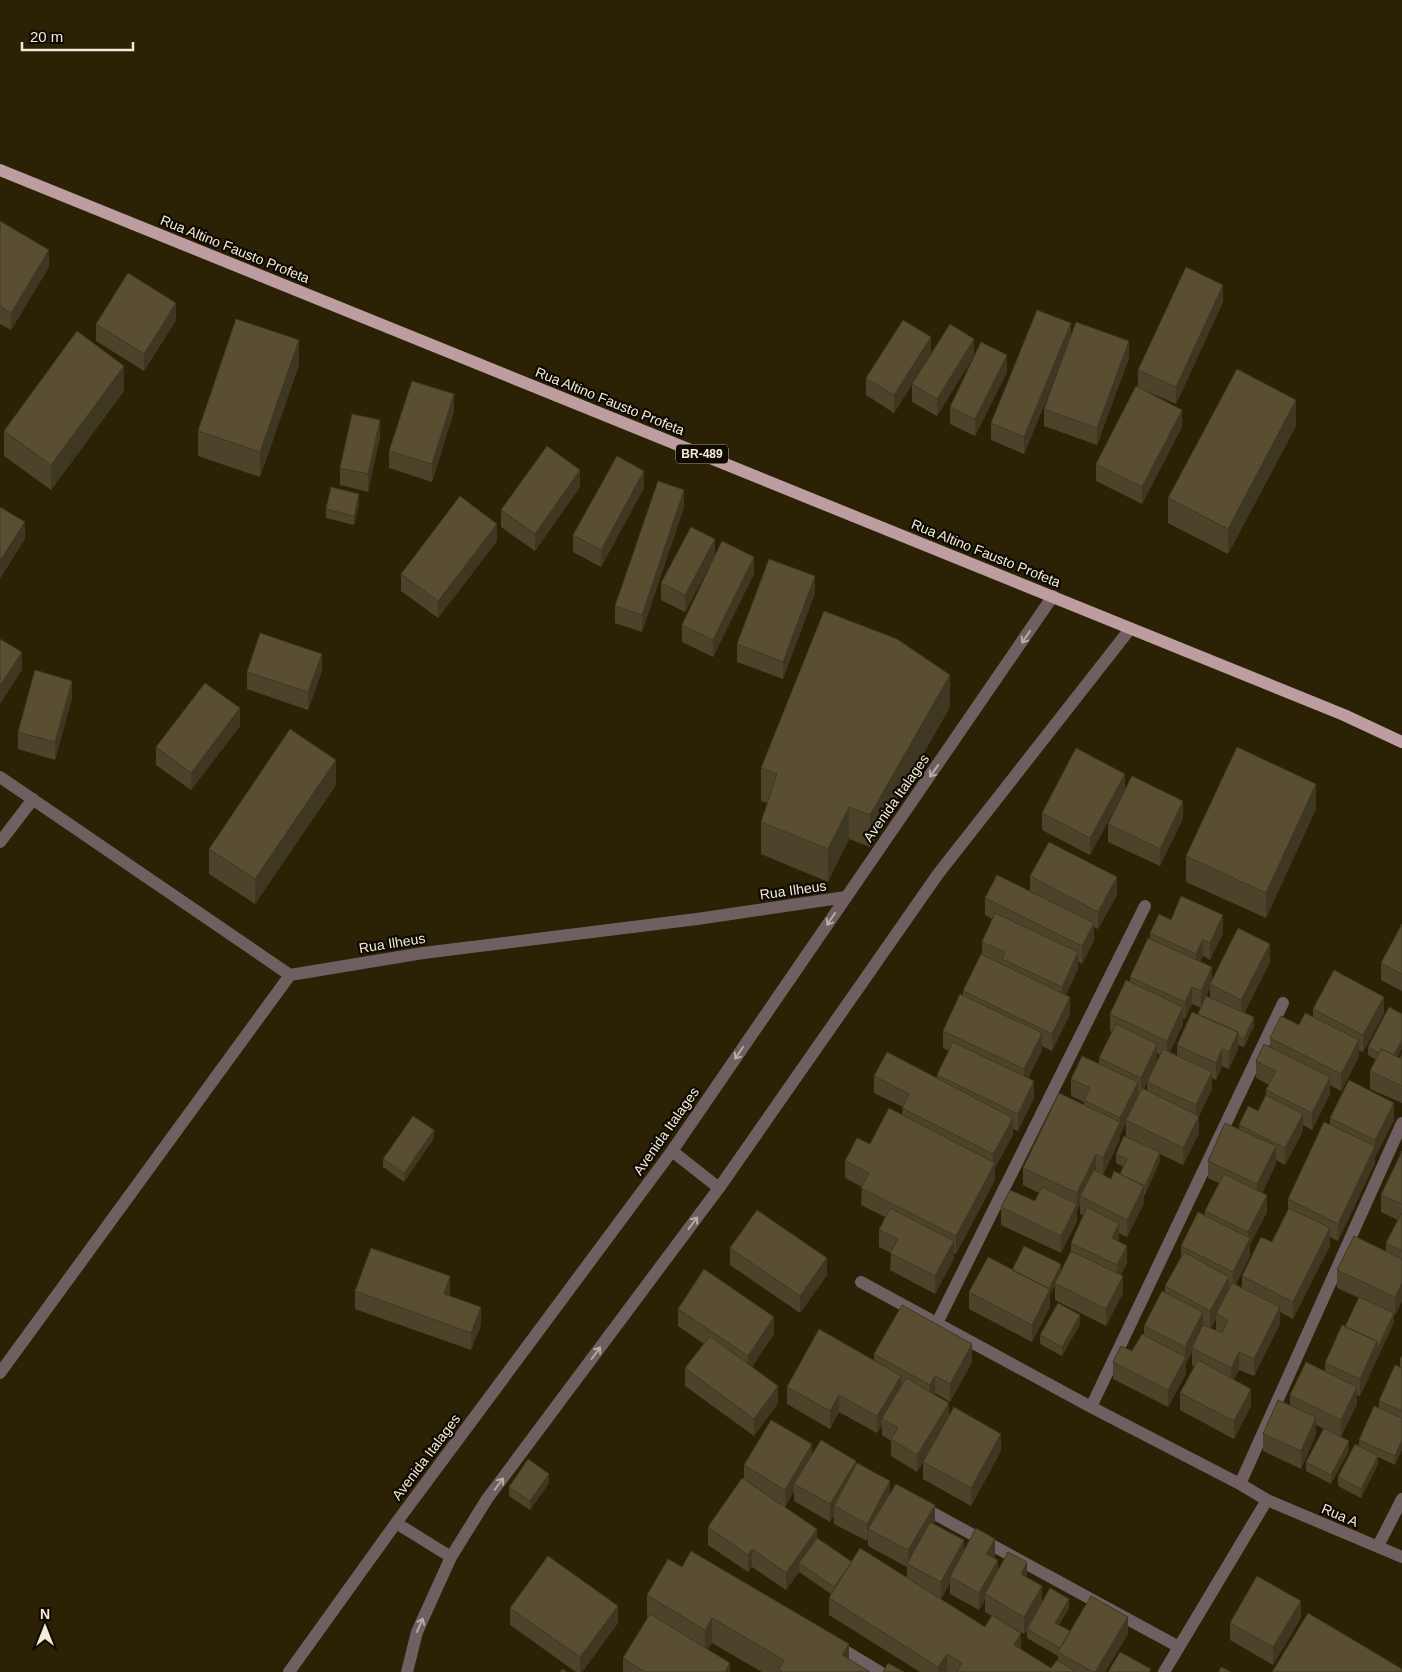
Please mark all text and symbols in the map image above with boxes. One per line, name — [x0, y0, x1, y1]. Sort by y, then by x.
scale bar — [22, 20, 134, 52]
text: 20 m — [30, 28, 63, 45]
street label: Rua Altino Fausto Profeta — [158, 212, 312, 286]
street label: Rua Altino Fausto Profeta — [533, 364, 687, 438]
road number: BR-489 — [676, 444, 728, 464]
street label: Rua Altino Fausto Profeta — [909, 516, 1063, 590]
one-way arrow — [1020, 629, 1030, 643]
street label: Avenida Italages — [860, 751, 932, 845]
one-way arrow — [929, 763, 939, 777]
street label: Rua Ilheus — [759, 877, 827, 903]
one-way arrow — [826, 911, 836, 925]
street label: Rua Ilheus — [358, 930, 426, 956]
one-way arrow — [734, 1045, 744, 1059]
street label: Avenida Italages — [630, 1084, 702, 1178]
one-way arrow — [688, 1216, 698, 1230]
one-way arrow — [591, 1346, 601, 1360]
street label: Avenida Italages — [389, 1411, 463, 1503]
one-way arrow — [494, 1477, 504, 1491]
street label: Rua A — [1319, 1500, 1361, 1530]
north arrow — [20, 1602, 70, 1652]
text: N — [40, 1606, 50, 1622]
one-way arrow — [416, 1618, 426, 1633]

